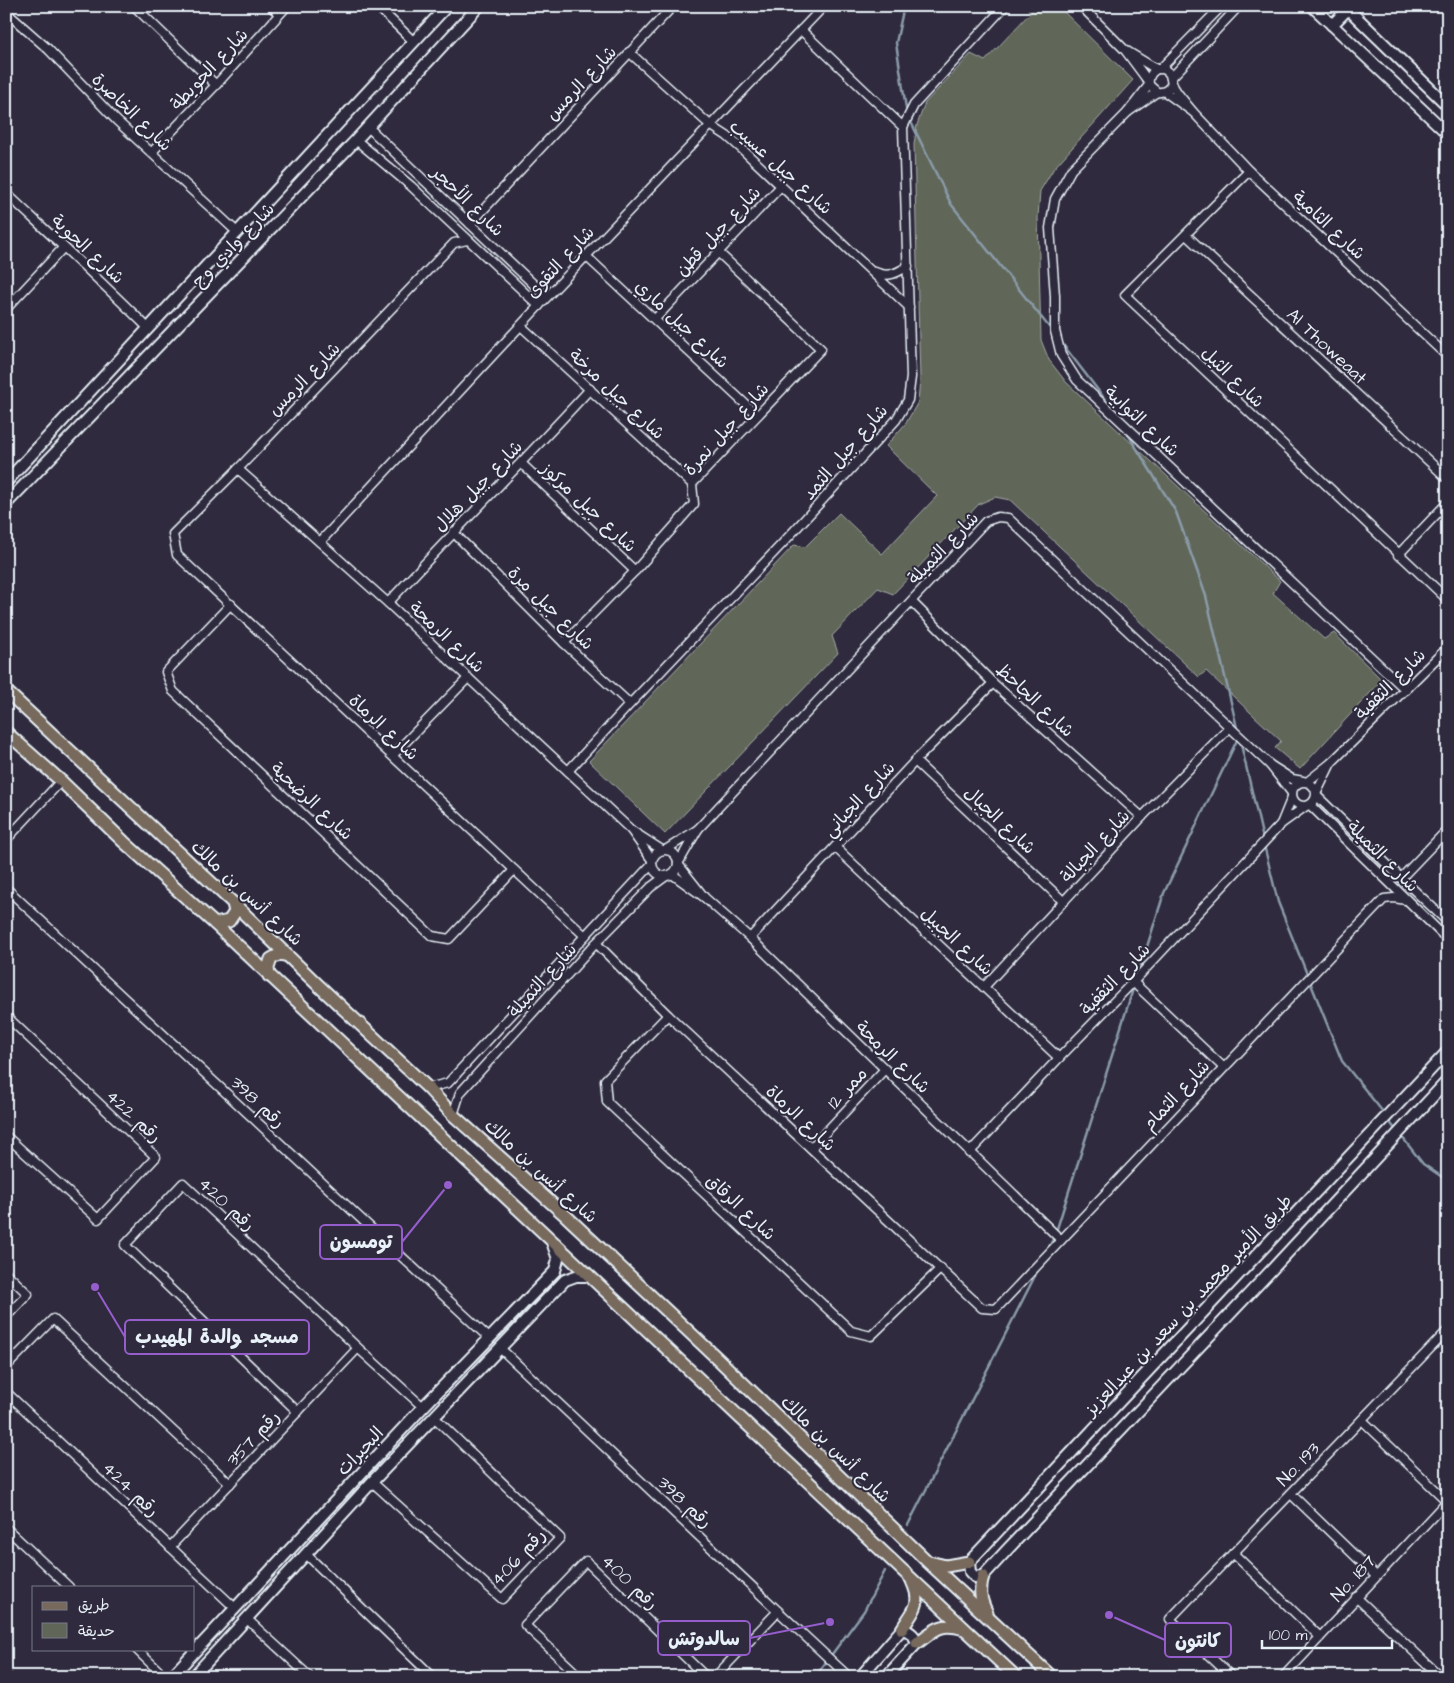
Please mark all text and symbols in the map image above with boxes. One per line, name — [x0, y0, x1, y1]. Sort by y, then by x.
street label: شارع الحويطة — [165, 23, 254, 116]
street label: شارع الرمس — [540, 40, 623, 126]
street label: شارع الخاصرة — [86, 68, 177, 157]
street label: شارع جبل عسيب — [724, 114, 838, 221]
street label: شارع الأحجر — [424, 159, 510, 242]
street label: شارع جبل قطن — [670, 181, 767, 282]
street label: شارع الثامية — [1287, 185, 1371, 266]
street label: شارع وادي وج — [186, 197, 280, 293]
street label: شارع الحوية — [46, 209, 130, 290]
street label: شارع التقوى — [520, 221, 600, 304]
street label: شارع جبل ماري — [629, 274, 734, 374]
street label: Al Thoweaat — [1281, 303, 1373, 391]
street label: شارع الرمس — [263, 337, 346, 422]
street label: شارع الثيل — [1196, 341, 1270, 414]
street label: شارع جبل مرخة — [563, 343, 670, 445]
street label: شارع جبل نمرة — [678, 377, 775, 481]
street label: شارع الثوابية — [1099, 380, 1185, 463]
street label: شارع جبل الثمد — [797, 399, 894, 506]
street label: شارع جبل هلال — [428, 435, 529, 538]
street label: شارع جبل مركوز — [534, 455, 642, 558]
street label: شارع الثميلة — [902, 506, 985, 590]
street label: شارع جبل مرة — [502, 561, 599, 656]
street label: شارع الرمحة — [403, 596, 490, 679]
street label: شارع الثقفية — [1349, 643, 1432, 726]
street label: شارع الجاحظ — [990, 658, 1079, 743]
street label: شارع الرماة — [343, 688, 424, 766]
street label: شارع الجباني — [818, 756, 903, 845]
street label: شارع الرضحية — [265, 757, 358, 846]
street label: شارع الجبال — [958, 781, 1041, 860]
street label: شارع الجبالة — [1055, 804, 1136, 889]
street label: شارع الثميلة — [1341, 815, 1424, 898]
street label: شارع أنس بن مالك — [185, 835, 308, 952]
street label: شارع الجبيل — [915, 901, 998, 981]
street label: شارع الثميلة — [502, 937, 583, 1023]
street label: شارع الثقفية — [1075, 938, 1156, 1021]
street label: شارع الرمحة — [850, 1015, 936, 1099]
street label: شارع الثمام — [1137, 1054, 1217, 1137]
street label: ممر 12 — [822, 1062, 873, 1115]
street label: رقم 398 — [224, 1071, 290, 1135]
street label: شارع الرماة — [760, 1079, 841, 1157]
street label: رقم 422 — [100, 1084, 167, 1149]
street label: شارع أنس بن مالك — [479, 1114, 603, 1229]
street label: شارع الرقاق — [700, 1168, 781, 1246]
street label: رقم 420 — [192, 1172, 260, 1238]
street label: طريق الأمير محمد بن سعد بن عبدالعزيز — [1077, 1189, 1298, 1423]
callout: تومسون — [320, 1225, 402, 1259]
text: تومسون — [330, 1229, 394, 1256]
callout: مسجد والدة المهيدب — [125, 1320, 309, 1354]
text: مسجد والدة المهيدب — [135, 1324, 299, 1351]
street label: شارع أنس بن مالك — [775, 1390, 896, 1509]
street label: رقم 357 — [221, 1405, 287, 1473]
street label: البحيرات — [331, 1421, 390, 1481]
street label: No. 193 — [1271, 1437, 1326, 1492]
street label: رقم 424 — [96, 1456, 165, 1523]
street label: رقم 398 — [651, 1471, 717, 1535]
street label: رقم 406 — [485, 1523, 552, 1592]
street label: رقم 400 — [595, 1549, 664, 1616]
street label: No. 187 — [1325, 1549, 1382, 1607]
legend — [32, 1586, 195, 1650]
text: طريق — [78, 1595, 110, 1616]
scale bar — [1262, 1618, 1392, 1650]
text: حديقة — [78, 1621, 115, 1642]
callout: سالدوتش — [658, 1621, 750, 1655]
callout: كانتون — [1165, 1623, 1231, 1657]
text: 100 m — [1269, 1625, 1308, 1646]
text: سالدوتش — [668, 1626, 740, 1653]
text: كانتون — [1175, 1628, 1222, 1655]

